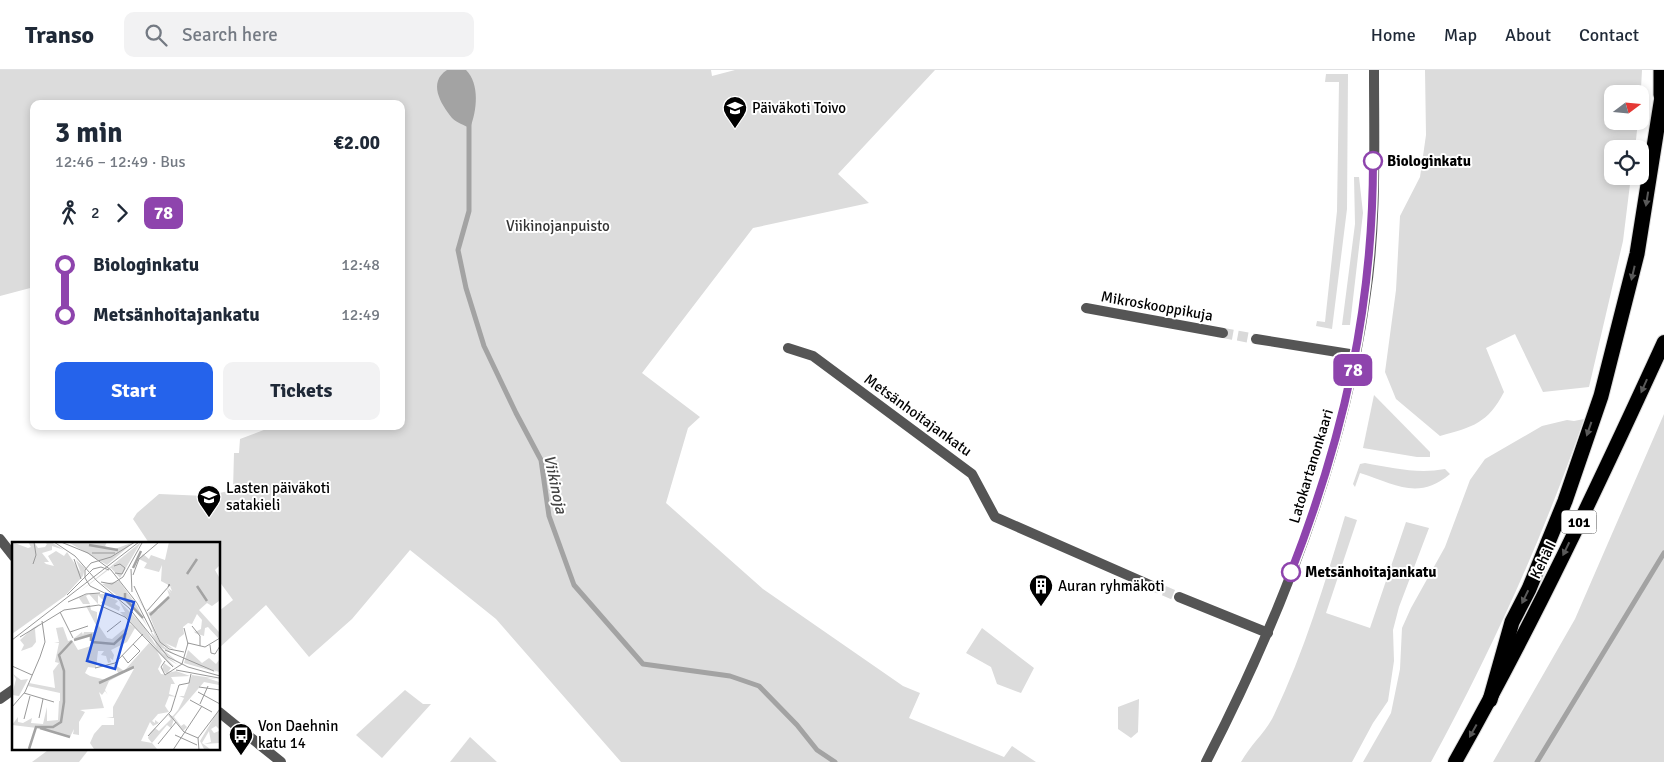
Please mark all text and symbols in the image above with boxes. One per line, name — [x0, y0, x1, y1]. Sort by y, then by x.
search box — [124, 12, 474, 57]
text: Transo — [25, 20, 94, 50]
icon: search — [142, 21, 170, 49]
text: Search here — [182, 23, 278, 47]
text: Home — [1371, 24, 1416, 46]
text: Map — [1444, 24, 1477, 46]
text: About — [1505, 24, 1551, 46]
text: Contact — [1579, 24, 1639, 46]
north arrow — [1604, 85, 1649, 130]
map controls — [1604, 85, 1649, 185]
school or university icon: Päiväkoti Toivo — [722, 95, 748, 129]
place label: Päiväkoti Toivo — [752, 99, 846, 117]
text: 3 min — [55, 116, 123, 150]
text: €2.00 — [334, 131, 380, 155]
button: locate — [1604, 140, 1649, 185]
marker: Biologinkatu — [1363, 151, 1383, 171]
text: 12:46 – 12:49 · Bus — [55, 152, 186, 172]
place label: Biologinkatu — [1387, 152, 1471, 170]
one-way arrow — [1643, 191, 1651, 207]
icon: walk — [55, 199, 83, 227]
icon: forward — [108, 199, 136, 227]
text: 78 — [154, 202, 173, 224]
text: 2 — [91, 203, 100, 223]
park label: Viikinojanpuisto — [506, 217, 610, 235]
text: Biologinkatu — [93, 253, 199, 277]
text: 12:48 — [341, 255, 380, 275]
one-way arrow — [1629, 265, 1637, 280]
street label: Mikroskooppikuja — [1100, 287, 1214, 325]
text: Metsänhoitajankatu — [93, 303, 260, 327]
text: 12:49 — [341, 305, 380, 325]
line badge: 78 — [1330, 354, 1376, 386]
text: 78 — [1343, 359, 1363, 381]
button: Start — [55, 362, 213, 420]
button: Tickets — [223, 362, 380, 420]
street label: Metsänhoitajankatu — [861, 370, 975, 460]
one-way arrow — [1639, 379, 1647, 393]
street label: Latokartanonkaari — [1285, 407, 1337, 525]
one-way arrow — [1585, 422, 1593, 437]
water label: Viikinoja — [539, 453, 571, 516]
place label: Lasten päiväkoti satakieli — [226, 479, 330, 514]
school or university icon: Lasten päiväkoti satakieli — [196, 484, 222, 518]
road number: 101 — [1562, 511, 1596, 534]
street label: Kehä I — [1526, 538, 1560, 582]
inset map — [12, 542, 220, 750]
one-way arrow — [1562, 542, 1570, 556]
marker: Metsänhoitajankatu — [1281, 562, 1301, 582]
place label: Metsänhoitajankatu — [1305, 563, 1437, 581]
building icon: Auran ryhmäkoti — [1028, 573, 1054, 607]
place label: Auran ryhmäkoti — [1058, 577, 1165, 595]
one-way arrow — [1521, 590, 1529, 604]
place label: Von Daehnin katu 14 — [258, 717, 338, 752]
bus stop icon: Von Daehnin katu 14 — [228, 722, 254, 756]
one-way arrow — [1468, 725, 1477, 738]

